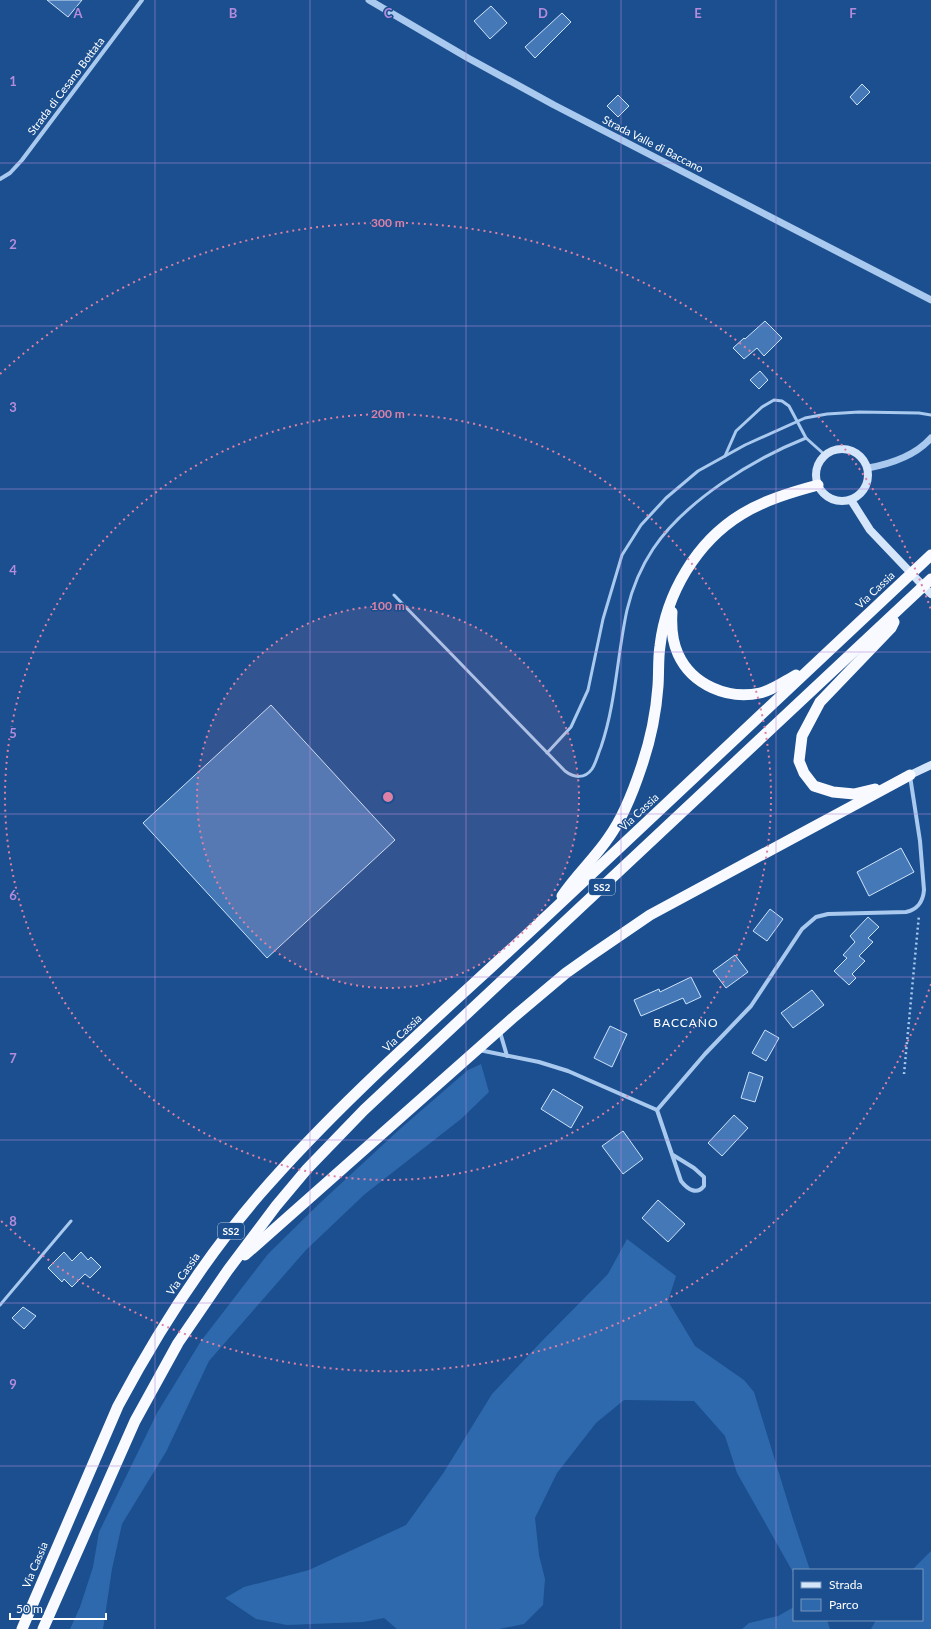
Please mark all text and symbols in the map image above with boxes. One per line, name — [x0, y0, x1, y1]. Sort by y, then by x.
text: A — [72, 5, 83, 21]
text: B — [229, 5, 238, 21]
text: C — [384, 5, 393, 21]
text: D — [538, 5, 548, 21]
text: E — [694, 5, 702, 21]
text: F — [849, 5, 857, 21]
street label: Strada di Cesano Bottata — [25, 34, 107, 137]
text: 1 — [9, 73, 17, 89]
street label: Strada Valle di Baccano — [601, 112, 706, 175]
text: 300 m — [371, 215, 405, 230]
text: 2 — [9, 236, 17, 252]
text: 3 — [9, 399, 17, 415]
text: 200 m — [371, 406, 405, 421]
text: 4 — [9, 562, 17, 578]
street label: Via Cassia — [852, 568, 897, 611]
text: 100 m — [371, 598, 405, 613]
text: 5 — [9, 725, 17, 741]
centre of rings — [381, 790, 395, 804]
street label: Via Cassia — [616, 790, 661, 833]
road number: SS2 — [589, 879, 615, 895]
text: 6 — [9, 887, 17, 903]
street label: Via Cassia — [379, 1011, 424, 1054]
district label: BACCANO — [653, 1015, 719, 1030]
text: 7 — [9, 1050, 17, 1066]
text: 8 — [9, 1213, 17, 1229]
road number: SS2 — [218, 1223, 244, 1239]
street label: Via Cassia — [163, 1250, 202, 1297]
text: 9 — [9, 1376, 17, 1392]
street label: Via Cassia — [19, 1540, 50, 1590]
legend — [793, 1569, 923, 1621]
text: Strada — [829, 1577, 862, 1592]
scale bar — [10, 1595, 106, 1621]
text: Parco — [829, 1597, 859, 1612]
text: 50 m — [16, 1601, 43, 1616]

